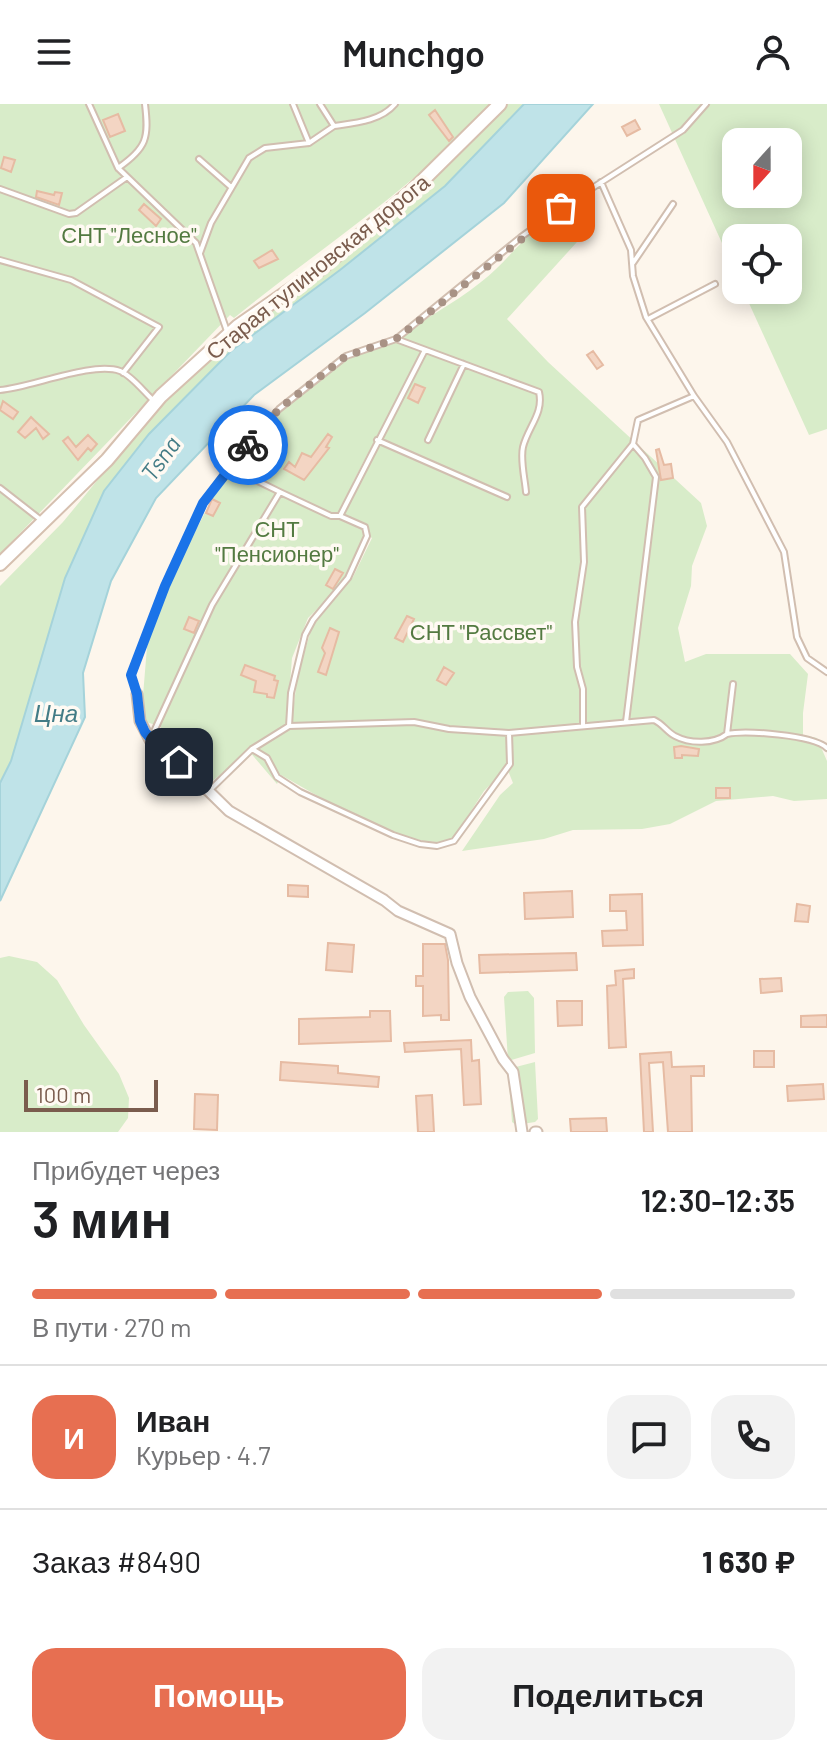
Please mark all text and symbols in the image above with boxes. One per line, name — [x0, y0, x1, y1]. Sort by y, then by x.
icon: menu — [32, 30, 76, 74]
icon: person — [751, 30, 795, 74]
text: Munchgo — [342, 31, 485, 74]
north arrow — [722, 128, 802, 208]
map controls — [722, 128, 802, 304]
street label: Старая тулиновская дорога — [200, 167, 435, 365]
pin — [527, 174, 595, 242]
icon: bag — [539, 186, 583, 230]
park label: СНТ "Лесное" — [61, 221, 197, 247]
button: locate — [722, 224, 802, 304]
courier — [208, 405, 288, 485]
icon: bike — [226, 423, 270, 467]
water label: Tsna — [134, 430, 186, 486]
park label: СНТ "Пенсионер" — [215, 515, 339, 567]
park label: СНТ "Рассвет" — [410, 618, 552, 644]
water label: Цна — [34, 698, 78, 727]
pin — [145, 728, 213, 796]
icon: home — [157, 740, 201, 784]
scale bar — [24, 1076, 158, 1112]
text: 100 m — [36, 1081, 91, 1107]
text: Прибудет через — [32, 1154, 220, 1185]
text: 12:30–12:35 — [641, 1182, 795, 1218]
text: 3 мин — [32, 1186, 172, 1248]
text: В пути · 270 m — [32, 1311, 192, 1342]
button: chat — [607, 1395, 691, 1479]
button: phone — [711, 1395, 795, 1479]
text: Иван — [136, 1402, 210, 1438]
text: И — [63, 1419, 85, 1455]
text: Курьер · 4.7 — [136, 1439, 271, 1470]
text: Заказ #8490 — [32, 1543, 201, 1579]
text: 1 630 ₽ — [702, 1543, 795, 1579]
button: Помощь — [32, 1648, 406, 1740]
button: Поделиться — [422, 1648, 795, 1740]

